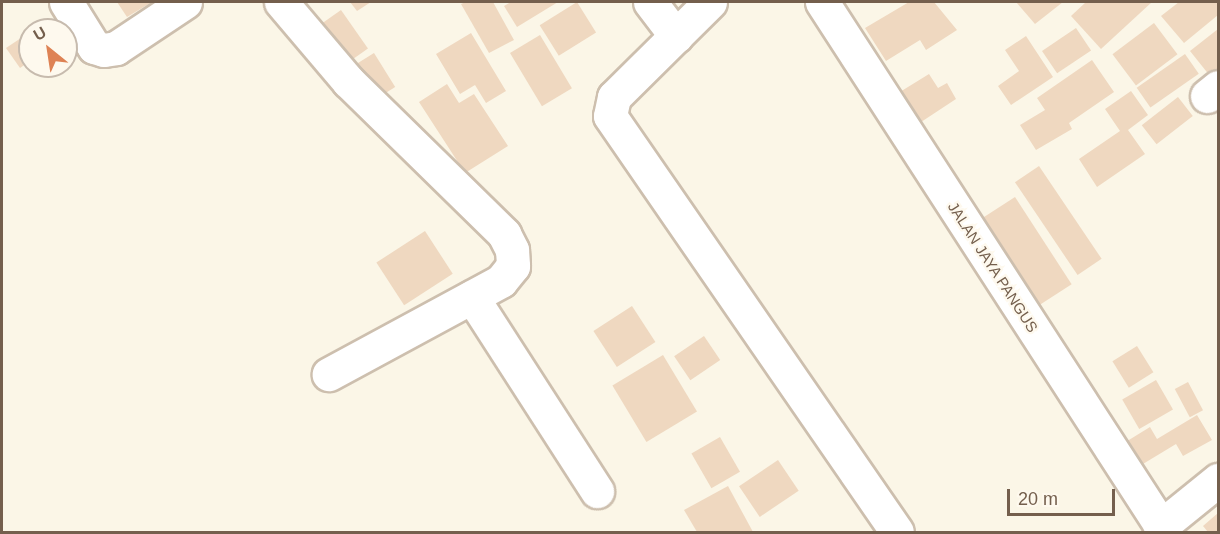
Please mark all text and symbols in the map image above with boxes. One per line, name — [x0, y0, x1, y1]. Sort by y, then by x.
north arrow — [18, 18, 78, 78]
text: U — [30, 23, 49, 44]
street label: JALAN JAYA PANGUS — [944, 198, 1042, 336]
scale bar — [1010, 477, 1118, 515]
text: 20 m — [1018, 489, 1058, 509]

